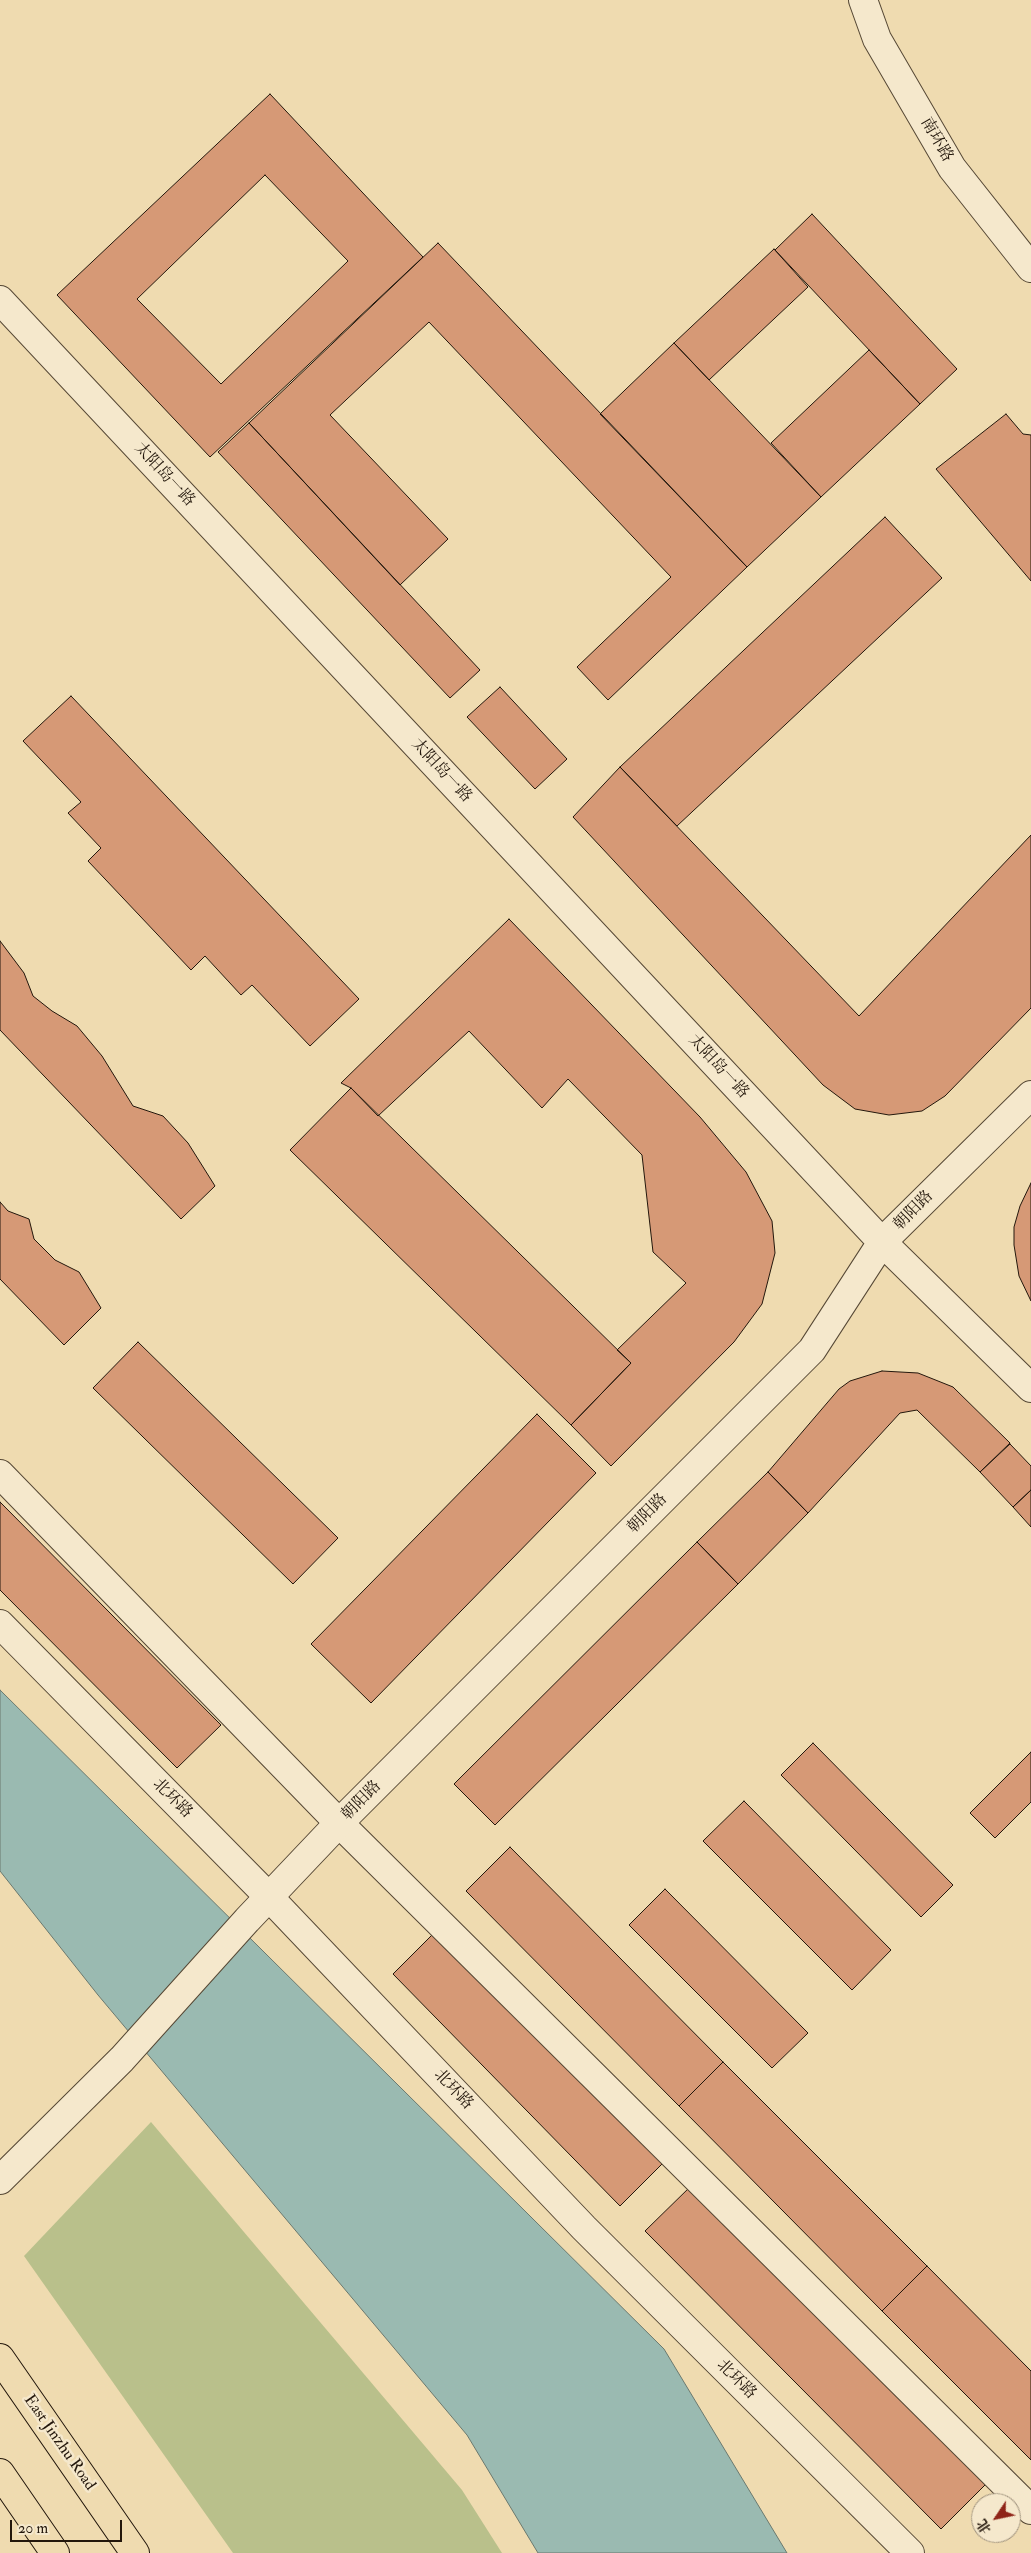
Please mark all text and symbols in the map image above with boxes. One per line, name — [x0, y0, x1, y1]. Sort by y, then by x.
street label: 南环路 — [916, 114, 956, 166]
street label: 太阳岛一路 — [130, 439, 198, 511]
street label: 太阳岛一路 — [407, 735, 475, 807]
street label: 太阳岛一路 — [684, 1031, 752, 1103]
street label: 朝阳路 — [890, 1187, 938, 1235]
street label: 朝阳路 — [624, 1490, 672, 1538]
street label: 北环路 — [148, 1775, 196, 1823]
street label: 朝阳路 — [338, 1777, 386, 1825]
street label: 北环路 — [429, 2066, 477, 2114]
street label: 北环路 — [712, 2356, 760, 2404]
street label: East Jinzhu Road — [19, 2392, 99, 2494]
north arrow — [971, 2493, 1021, 2543]
scale bar — [12, 2510, 125, 2542]
text: 北 — [973, 2516, 995, 2537]
text: 20 m — [18, 2519, 48, 2538]

